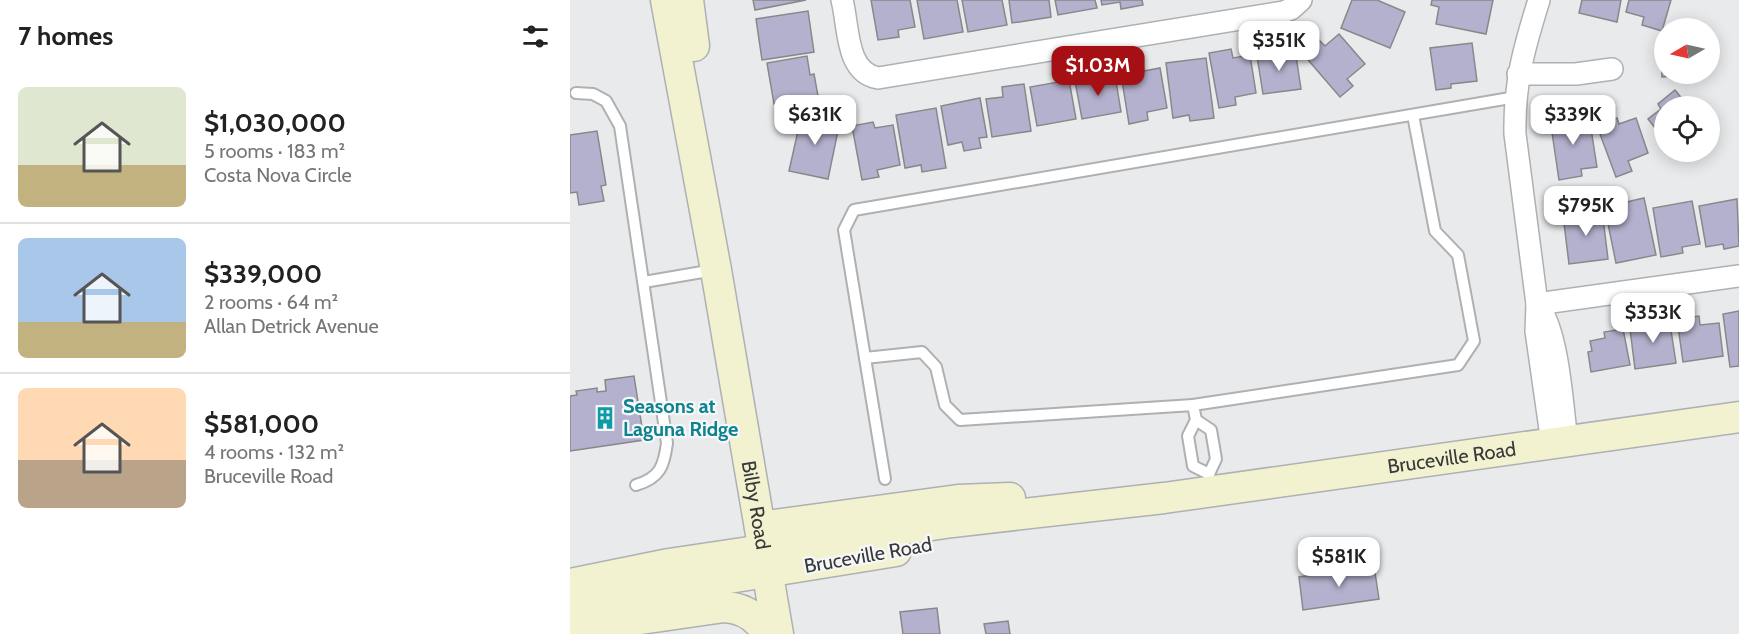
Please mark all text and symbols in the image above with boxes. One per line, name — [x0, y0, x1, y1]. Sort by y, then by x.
north arrow — [1654, 18, 1720, 84]
map controls — [1654, 18, 1720, 162]
text: 7 homes — [18, 20, 113, 52]
icon: filters — [519, 20, 552, 53]
pin: $351K — [1237, 21, 1321, 72]
text: $351K — [1252, 28, 1306, 52]
pin: $1.03M — [1049, 46, 1147, 97]
text: $1.03M — [1066, 53, 1130, 77]
pin: $631K — [773, 95, 857, 146]
pin: $339K — [1531, 95, 1615, 146]
button: locate — [1654, 96, 1720, 162]
text: $631K — [788, 102, 842, 126]
text: $339K — [1545, 102, 1601, 126]
text: $1,030,000 — [204, 107, 346, 139]
icon: home — [66, 111, 138, 183]
text: 5 rooms · 183 m² — [204, 139, 345, 163]
text: Costa Nova Circle — [204, 163, 352, 187]
pin: $795K — [1544, 186, 1628, 237]
text: $795K — [1558, 193, 1614, 217]
text: $339,000 — [204, 258, 322, 290]
icon: home — [66, 262, 138, 334]
text: 2 rooms · 64 m² — [204, 290, 338, 314]
pin: $353K — [1611, 293, 1695, 344]
text: $353K — [1625, 300, 1681, 324]
text: Allan Detrick Avenue — [204, 314, 379, 338]
place label: Seasons at Laguna Ridge — [623, 394, 738, 441]
building icon: Seasons at Laguna Ridge — [592, 405, 618, 431]
text: $581,000 — [204, 408, 319, 440]
icon: home — [66, 412, 138, 484]
street label: Bruceville Road — [1386, 437, 1517, 478]
text: 4 rooms · 132 m² — [204, 440, 344, 464]
street label: Bilby Road — [737, 459, 775, 551]
text: Bruceville Road — [204, 464, 333, 488]
street label: Bruceville Road — [802, 532, 934, 578]
pin: $581K — [1297, 537, 1381, 588]
text: $581K — [1312, 544, 1366, 568]

